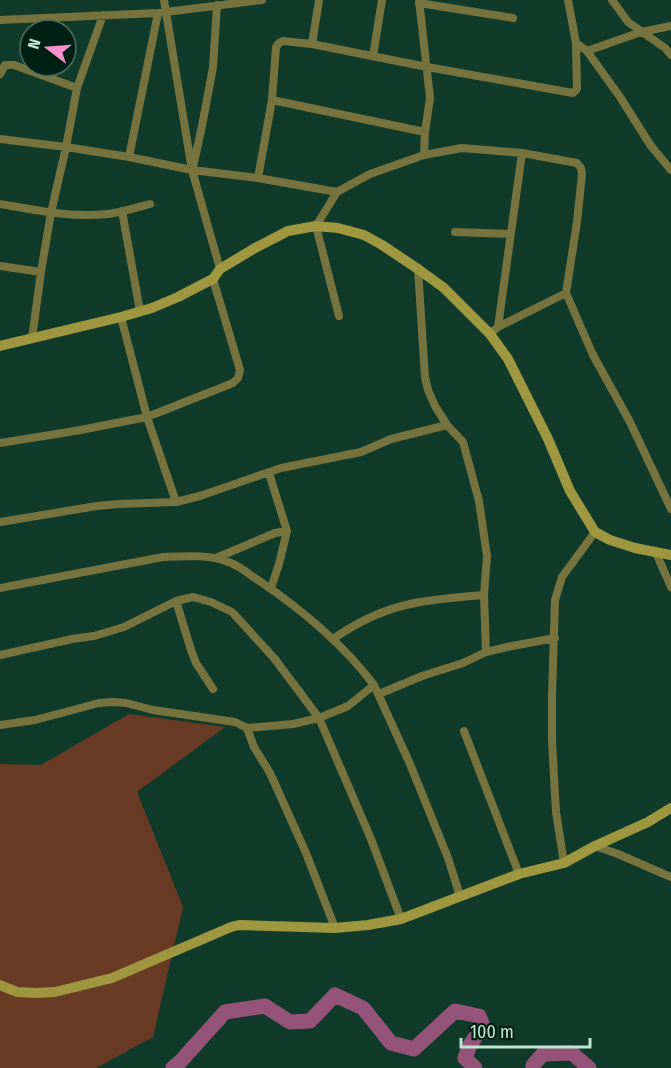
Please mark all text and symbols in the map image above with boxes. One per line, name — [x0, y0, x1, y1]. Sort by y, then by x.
north arrow — [18, 18, 78, 78]
text: N — [24, 36, 45, 51]
scale bar — [461, 1011, 590, 1049]
text: 100 m — [470, 1021, 514, 1043]

